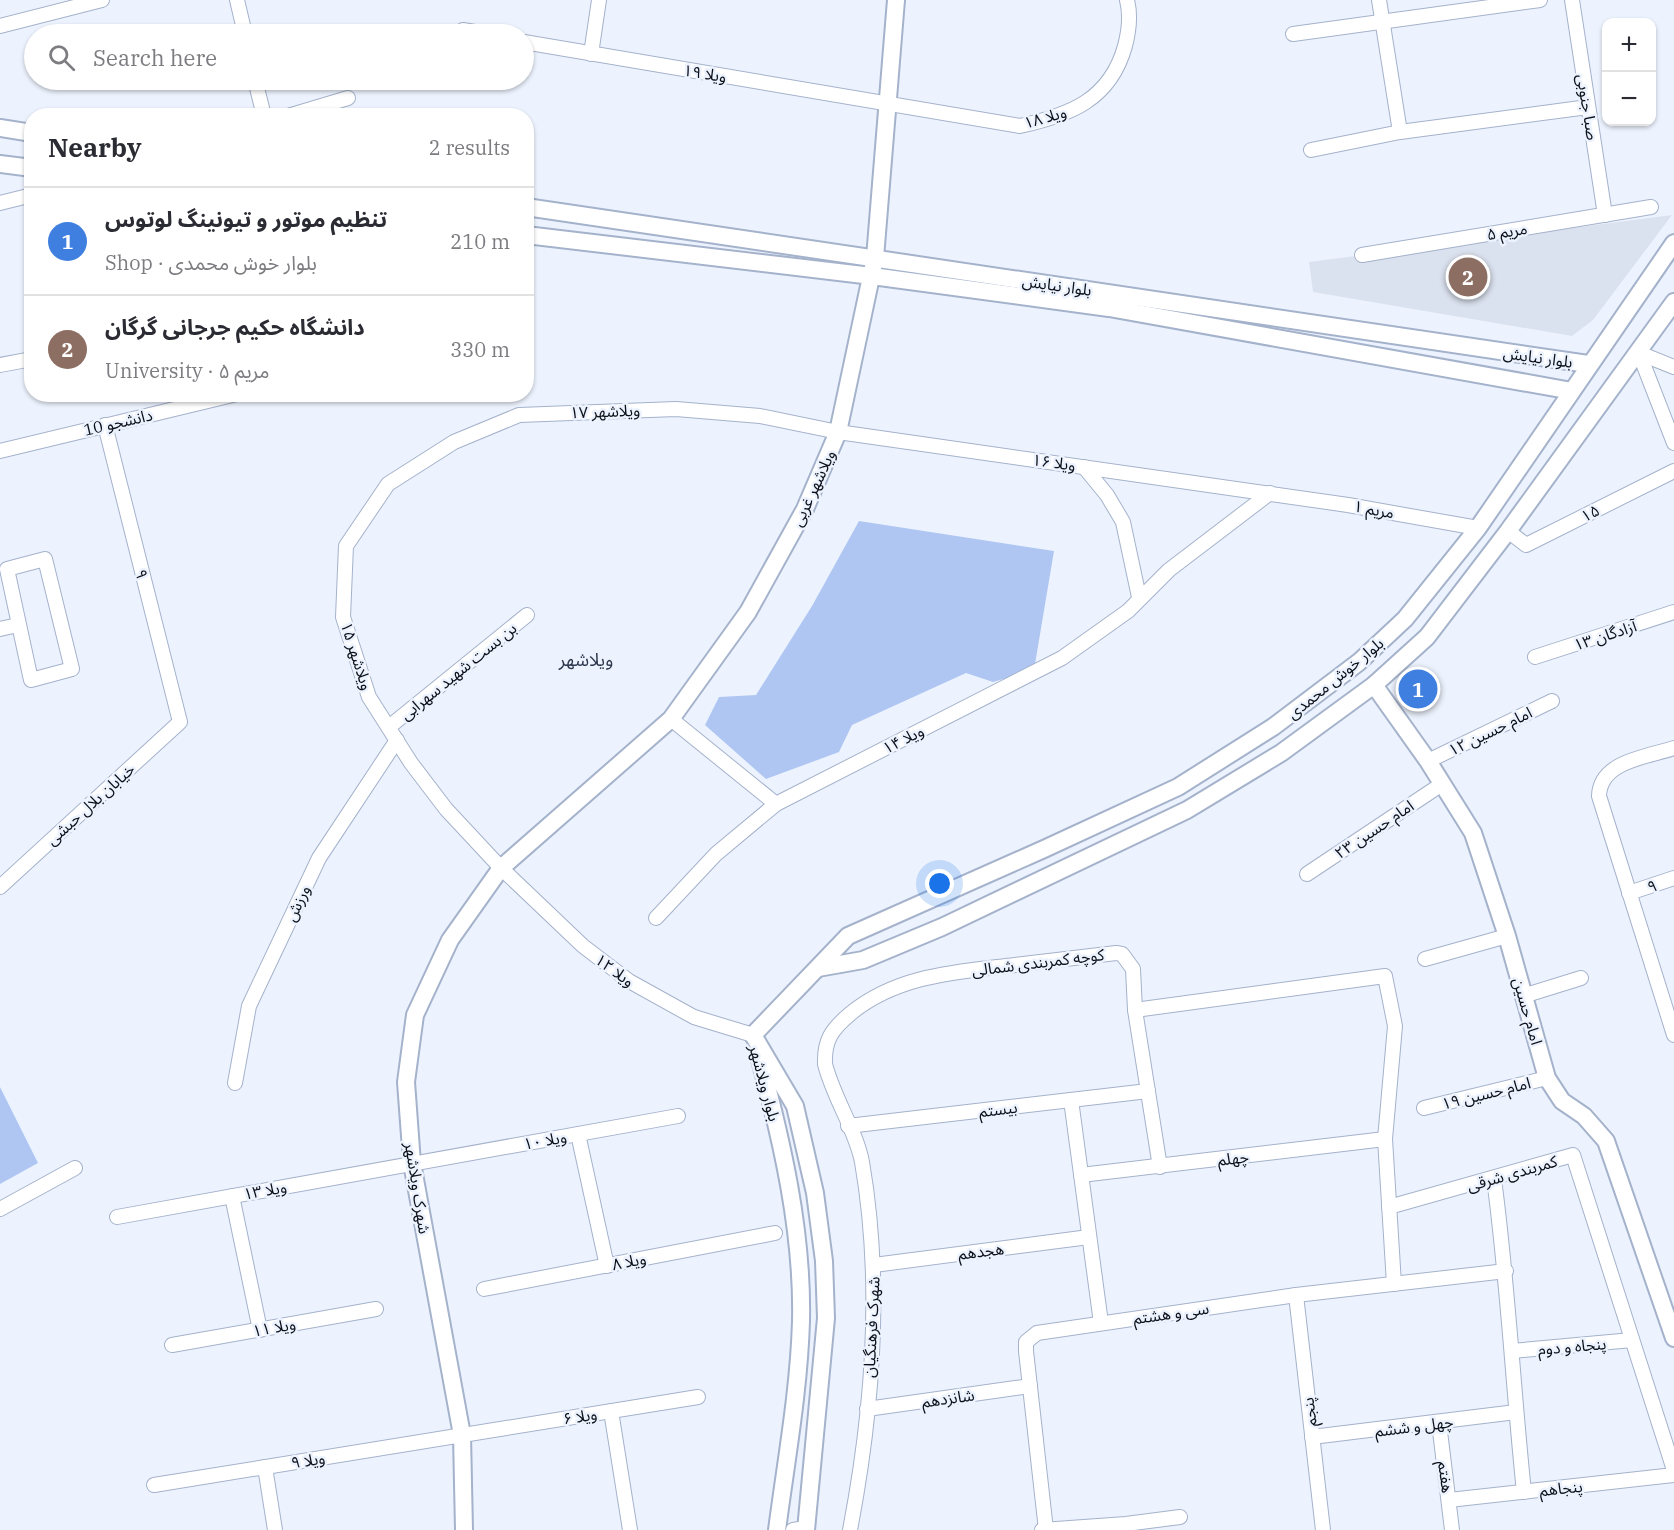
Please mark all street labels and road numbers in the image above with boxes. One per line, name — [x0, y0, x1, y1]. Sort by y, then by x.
street label: ۱۹ ویلا — [682, 60, 728, 86]
street label: صبا جنوبی — [1573, 72, 1603, 142]
street label: ویلا ۱۸ — [1021, 101, 1069, 133]
street label: ۵ مریم — [1485, 218, 1529, 247]
street label: بلوار نیایش — [1021, 270, 1093, 300]
street label: بلوار نیایش — [1502, 342, 1574, 372]
street label: ویلاشهر ۱۷ — [569, 400, 641, 422]
street label: دانشجو 10 — [82, 404, 154, 440]
street label: ویلاشهر غربی — [787, 447, 839, 529]
street label: ۱۶ ویلا — [1031, 449, 1077, 475]
street label: ۱ مریم — [1352, 496, 1396, 525]
street label: ۱۵ — [1577, 500, 1603, 526]
street label: ۹ — [131, 567, 153, 581]
street label: آزادگان ۱۳ — [1571, 615, 1640, 655]
street label: بن بست شهید سهرابی — [396, 618, 520, 724]
street label: ویلاشهر ۱۵ — [337, 619, 377, 693]
street label: بلوار خوش محمدی — [1283, 633, 1387, 723]
street label: امام حسین ۱۲ — [1445, 702, 1537, 763]
street label: ۱۴ ویلا — [879, 720, 927, 758]
street label: خیابان بلال حبشی — [41, 759, 139, 850]
street label: امام حسین ۲۳ — [1331, 795, 1419, 865]
street label: ۹ — [1645, 875, 1659, 897]
street label: ورزش — [280, 882, 314, 924]
street label: کوچه کمربندی شمالی — [971, 944, 1106, 981]
street label: ویلا ۱۲ — [592, 949, 638, 991]
street label: امام حسین — [1506, 975, 1547, 1048]
street label: بلوار ویلاشهر — [745, 1042, 785, 1124]
street label: امام حسین ۱۹ — [1439, 1072, 1533, 1117]
street label: بیستم — [978, 1097, 1019, 1124]
street label: ۱۰ ویلا — [522, 1126, 568, 1154]
street label: شهرک ویلاشهر — [401, 1140, 435, 1235]
street label: چهلم — [1216, 1146, 1250, 1173]
street label: کمربندی شرقی — [1464, 1150, 1560, 1195]
street label: ۱۳ ویلا — [242, 1176, 288, 1204]
street label: هجدهم — [957, 1238, 1005, 1267]
street label: ویلا ۸ — [610, 1248, 648, 1274]
street label: شهرک فرهنگیان — [858, 1276, 884, 1378]
street label: سی و هشتم — [1132, 1298, 1211, 1331]
street label: ۱۱ ویلا — [251, 1313, 297, 1341]
street label: پنجاه و دوم — [1537, 1333, 1607, 1362]
street label: شانزدهم — [920, 1384, 976, 1415]
street label: پنجم — [1297, 1396, 1324, 1428]
street label: ۶ ویلا — [561, 1403, 599, 1429]
street label: چهل و ششم — [1374, 1411, 1455, 1444]
street label: ۹ ویلا — [289, 1447, 327, 1473]
street label: هفتم — [1431, 1460, 1458, 1495]
street label: پنجاهم — [1538, 1476, 1584, 1503]

